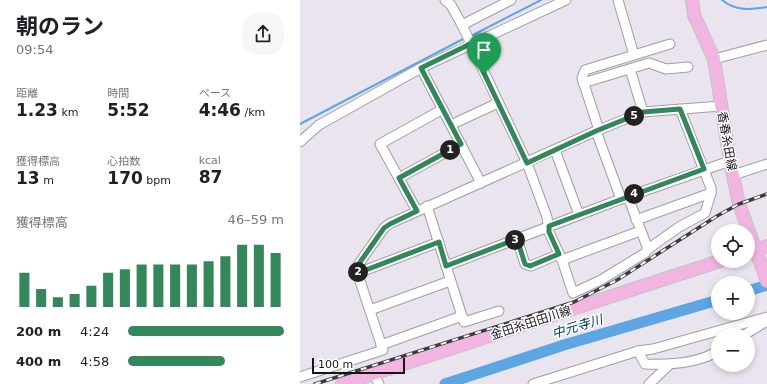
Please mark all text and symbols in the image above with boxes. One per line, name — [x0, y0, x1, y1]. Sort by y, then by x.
button: share — [242, 13, 284, 55]
text: 朝のラン — [16, 14, 104, 39]
pin — [467, 33, 501, 74]
icon: arrive — [473, 39, 495, 61]
text: 09:54 — [16, 42, 53, 57]
text: 距離 — [16, 87, 38, 100]
text: 時間 — [107, 87, 129, 100]
text: ペース — [199, 87, 231, 100]
text: 1.23 — [16, 100, 58, 120]
text: 5:52 — [107, 100, 150, 120]
text: 4:46 — [199, 100, 241, 120]
text: km — [58, 106, 79, 119]
text: /km — [241, 106, 265, 119]
pin: 5 — [624, 106, 644, 126]
text: 5 — [630, 109, 638, 122]
street label: 香春糸田線 — [715, 110, 739, 172]
pin: 1 — [440, 140, 460, 160]
text: 1 — [446, 143, 454, 156]
text: kcal — [199, 154, 221, 167]
text: 獲得標高 — [16, 155, 60, 168]
text: 心拍数 — [107, 155, 140, 168]
text: 87 — [199, 167, 222, 187]
text: 13 — [16, 168, 40, 188]
text: 170 — [107, 168, 143, 188]
text: m — [40, 174, 54, 187]
text: bpm — [143, 174, 171, 187]
pin: 4 — [624, 184, 644, 204]
text: 4 — [630, 187, 638, 200]
text: 46–59 m — [228, 212, 284, 227]
text: 獲得標高 — [16, 215, 68, 230]
map controls — [711, 224, 755, 372]
button: locate — [711, 224, 755, 268]
pin: 3 — [505, 230, 525, 250]
text: 3 — [511, 233, 519, 246]
pin: 2 — [348, 262, 368, 282]
text: 2 — [354, 265, 362, 278]
button: + — [711, 276, 755, 320]
street label: 金田糸田田川線 — [489, 303, 573, 343]
water label: 中元寺川 — [550, 311, 606, 341]
text: 200 m — [16, 324, 61, 339]
text: 4:24 — [80, 324, 109, 339]
button: − — [711, 328, 755, 372]
text: 400 m — [16, 354, 61, 369]
text: 4:58 — [80, 354, 109, 369]
scale bar — [312, 356, 405, 375]
text: 100 m — [318, 358, 353, 371]

